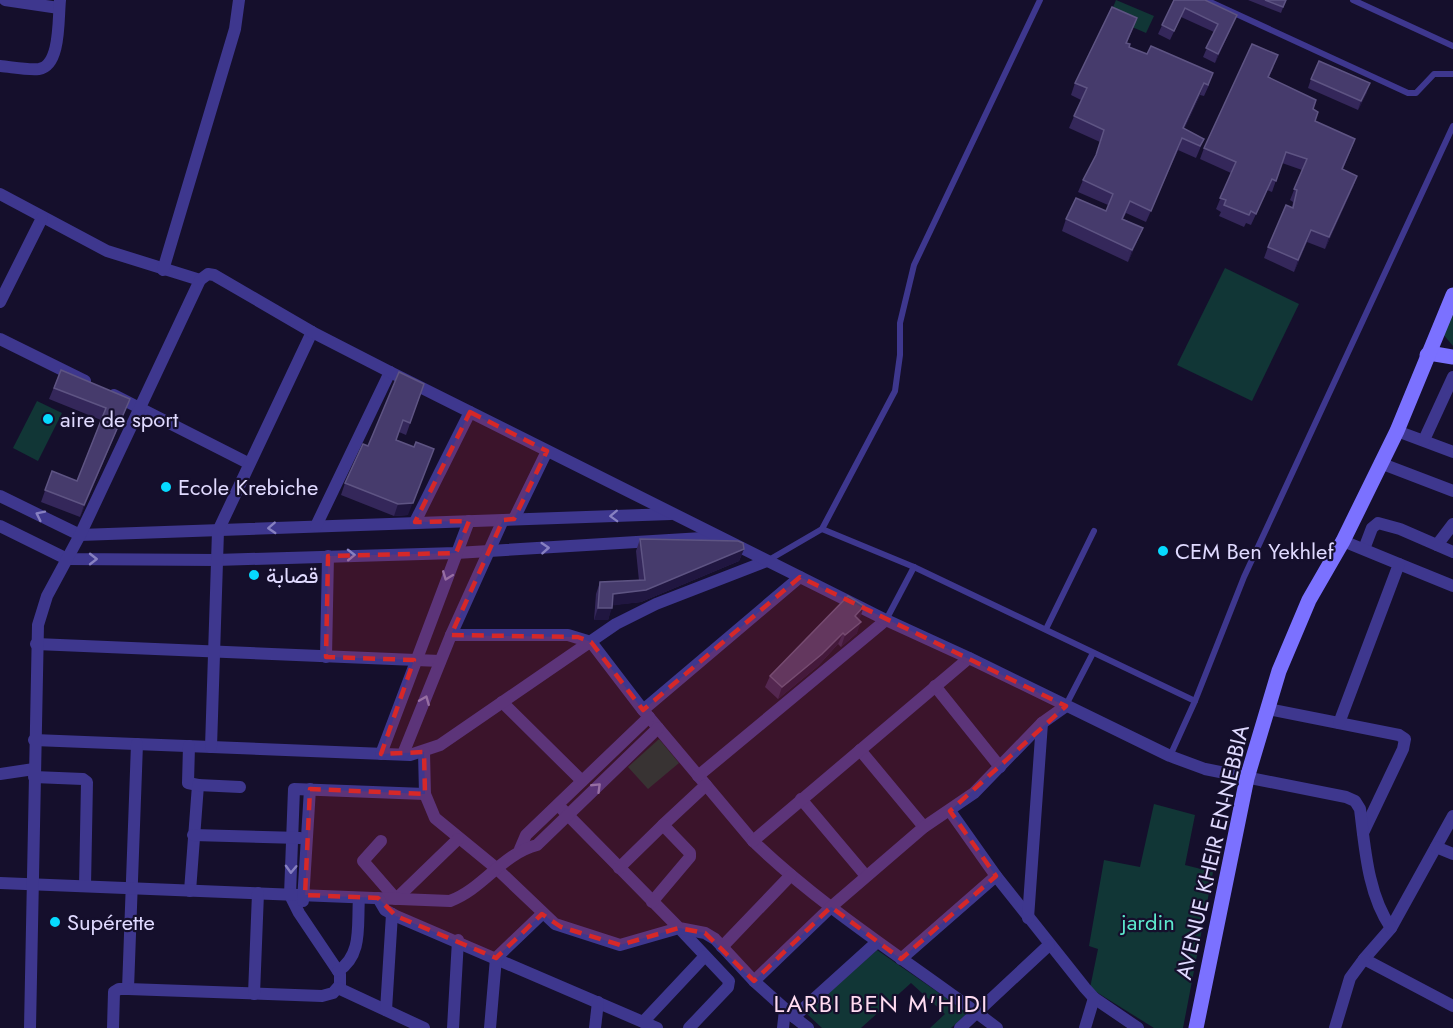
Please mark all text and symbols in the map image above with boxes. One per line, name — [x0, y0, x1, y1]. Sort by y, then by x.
place label: aire de sport — [60, 403, 179, 435]
marker: aire de sport — [41, 412, 55, 426]
place label: Ecole Krebiche — [178, 471, 318, 503]
marker: Ecole Krebiche — [159, 480, 173, 494]
one-way arrow — [610, 509, 619, 522]
one-way arrow — [35, 511, 46, 523]
one-way arrow — [268, 522, 277, 535]
place label: CEM Ben Yekhlef — [1175, 535, 1334, 567]
one-way arrow — [541, 542, 550, 555]
marker: CEM Ben Yekhlef — [1156, 544, 1170, 558]
one-way arrow — [346, 549, 355, 561]
one-way arrow — [88, 553, 97, 565]
place label: قصابة — [266, 559, 319, 591]
marker: قصابة — [247, 568, 261, 582]
one-way arrow — [442, 570, 455, 581]
one-way arrow — [418, 695, 430, 706]
street label: AVENUE KHEIR EN-NEBBIA — [1167, 721, 1257, 982]
one-way arrow — [590, 783, 600, 794]
one-way arrow — [285, 864, 298, 873]
place label: Supérette — [67, 906, 155, 938]
park label: jardin — [1119, 906, 1175, 938]
marker: Supérette — [48, 915, 62, 929]
district label: LARBI BEN M'HIDI — [773, 986, 989, 1021]

